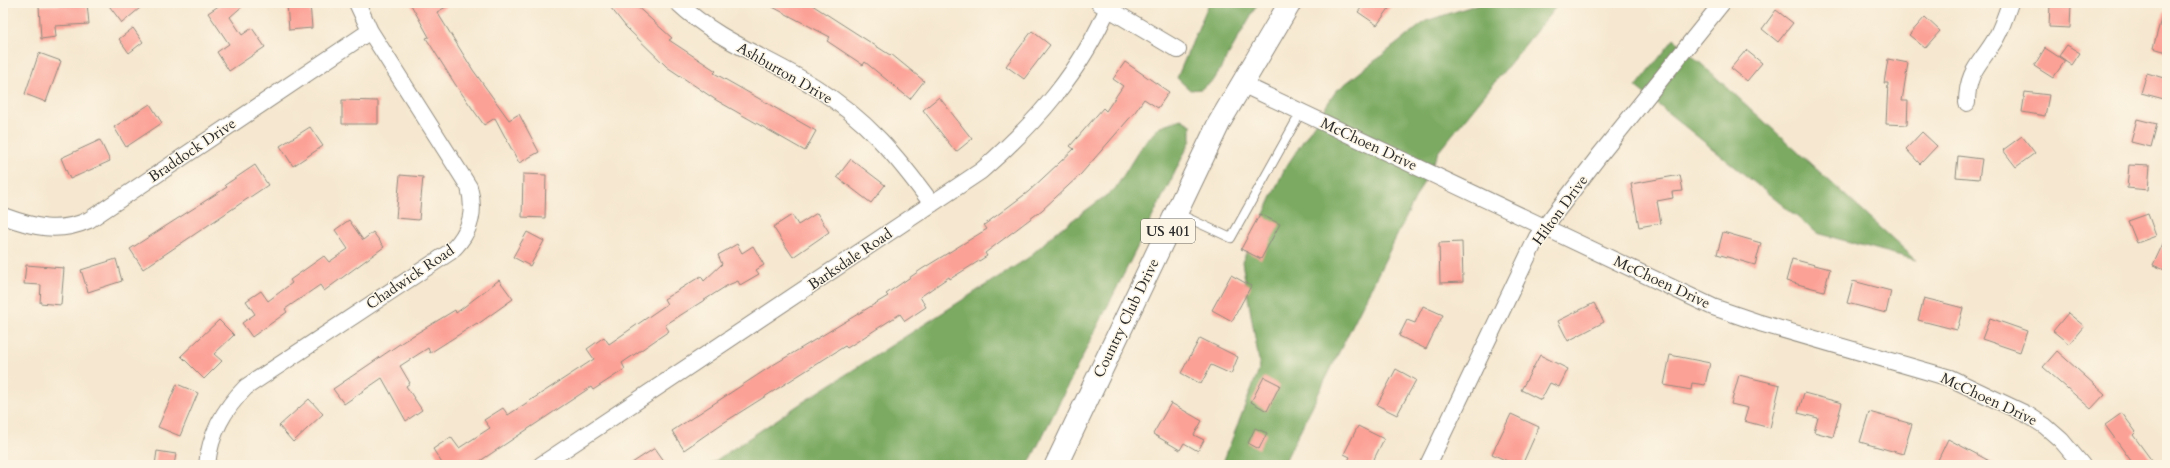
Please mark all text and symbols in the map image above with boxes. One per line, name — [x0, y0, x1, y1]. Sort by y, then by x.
street label: Ashburton Drive — [734, 37, 837, 109]
street label: Braddock Drive — [144, 113, 240, 187]
street label: McChoen Drive — [1317, 113, 1421, 175]
street label: Hilton Drive — [1528, 171, 1592, 249]
road number: US 401 — [1141, 219, 1195, 243]
street label: Barksdale Road — [804, 224, 896, 294]
street label: Chadwick Road — [362, 240, 458, 314]
street label: McChoen Drive — [1610, 251, 1714, 313]
street label: Country Club Drive — [1088, 255, 1164, 381]
street label: McChoen Drive — [1937, 368, 2041, 430]

